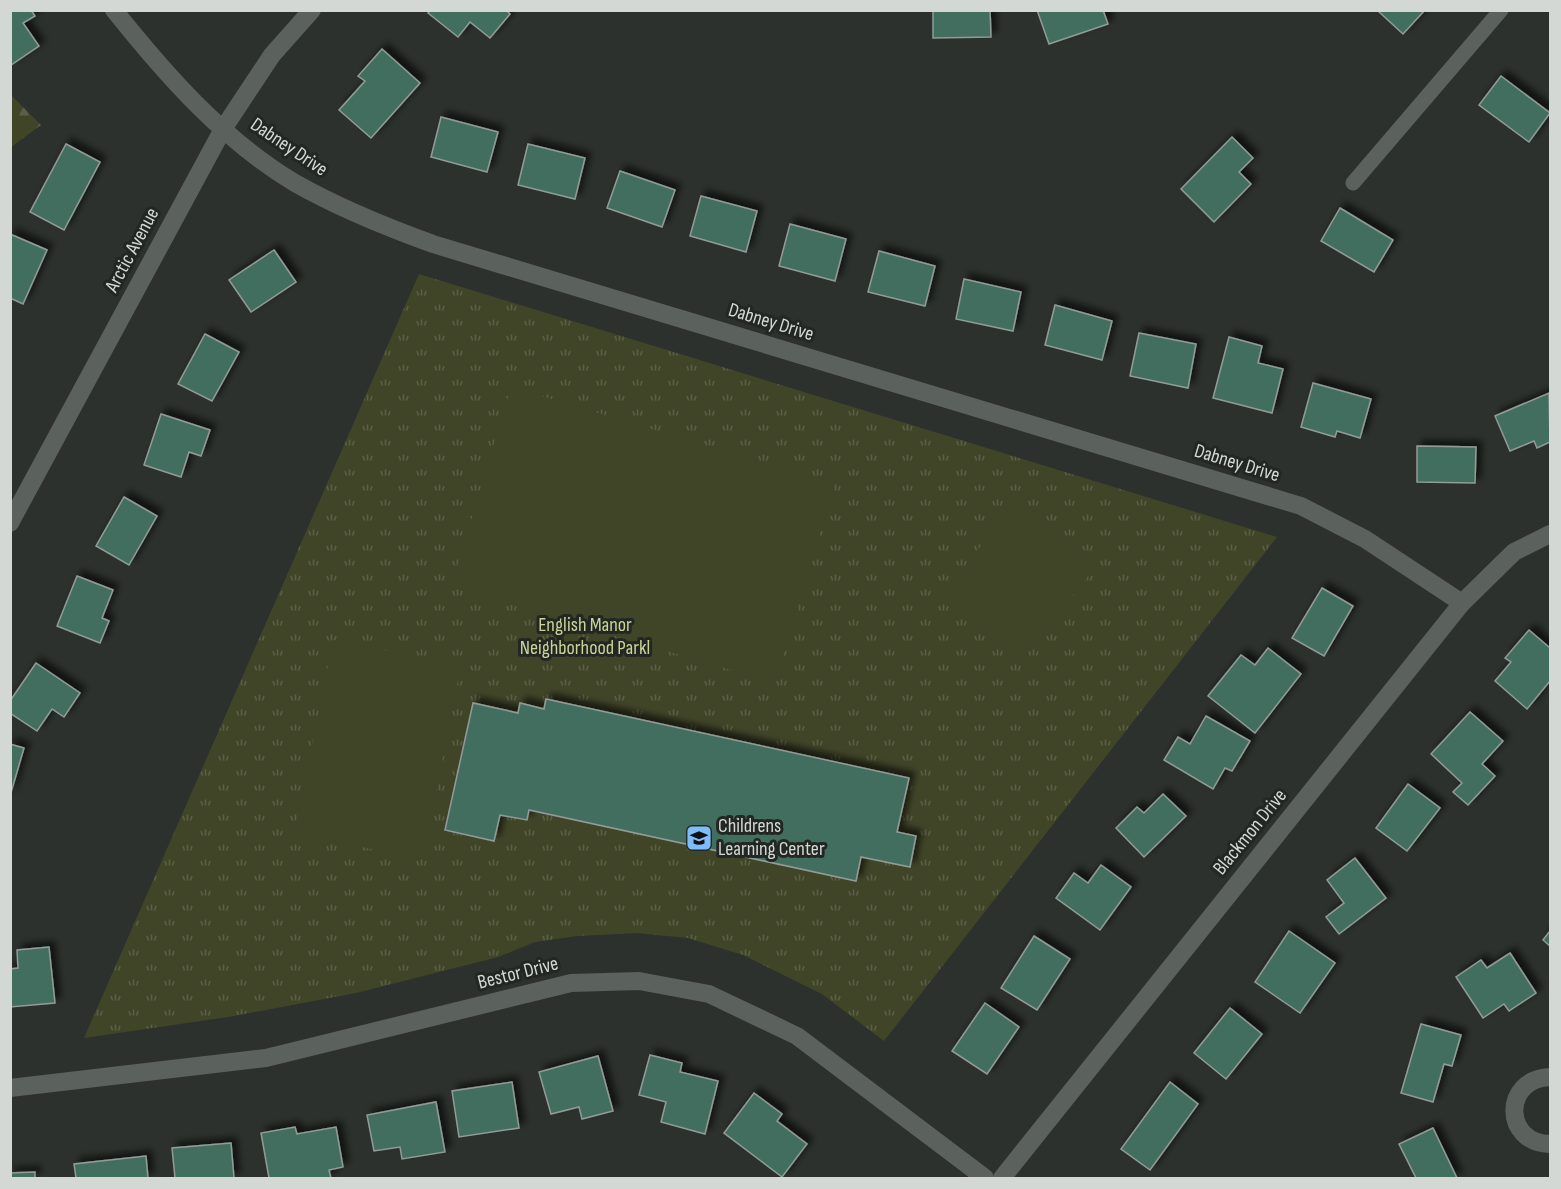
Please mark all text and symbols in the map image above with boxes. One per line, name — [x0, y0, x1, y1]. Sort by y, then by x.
street label: Dabney Drive — [246, 112, 332, 182]
street label: Arctic Avenue — [99, 204, 164, 297]
street label: Dabney Drive — [725, 298, 817, 346]
street label: Dabney Drive — [1191, 439, 1283, 487]
park label: English Manor Neighborhood Parkl — [520, 613, 650, 660]
street label: Blackmon Drive — [1208, 784, 1292, 880]
place label: Childrens Learning Center — [718, 814, 825, 861]
school or university icon: Childrens Learning Center — [684, 823, 714, 853]
street label: Bestor Drive — [475, 951, 561, 995]

